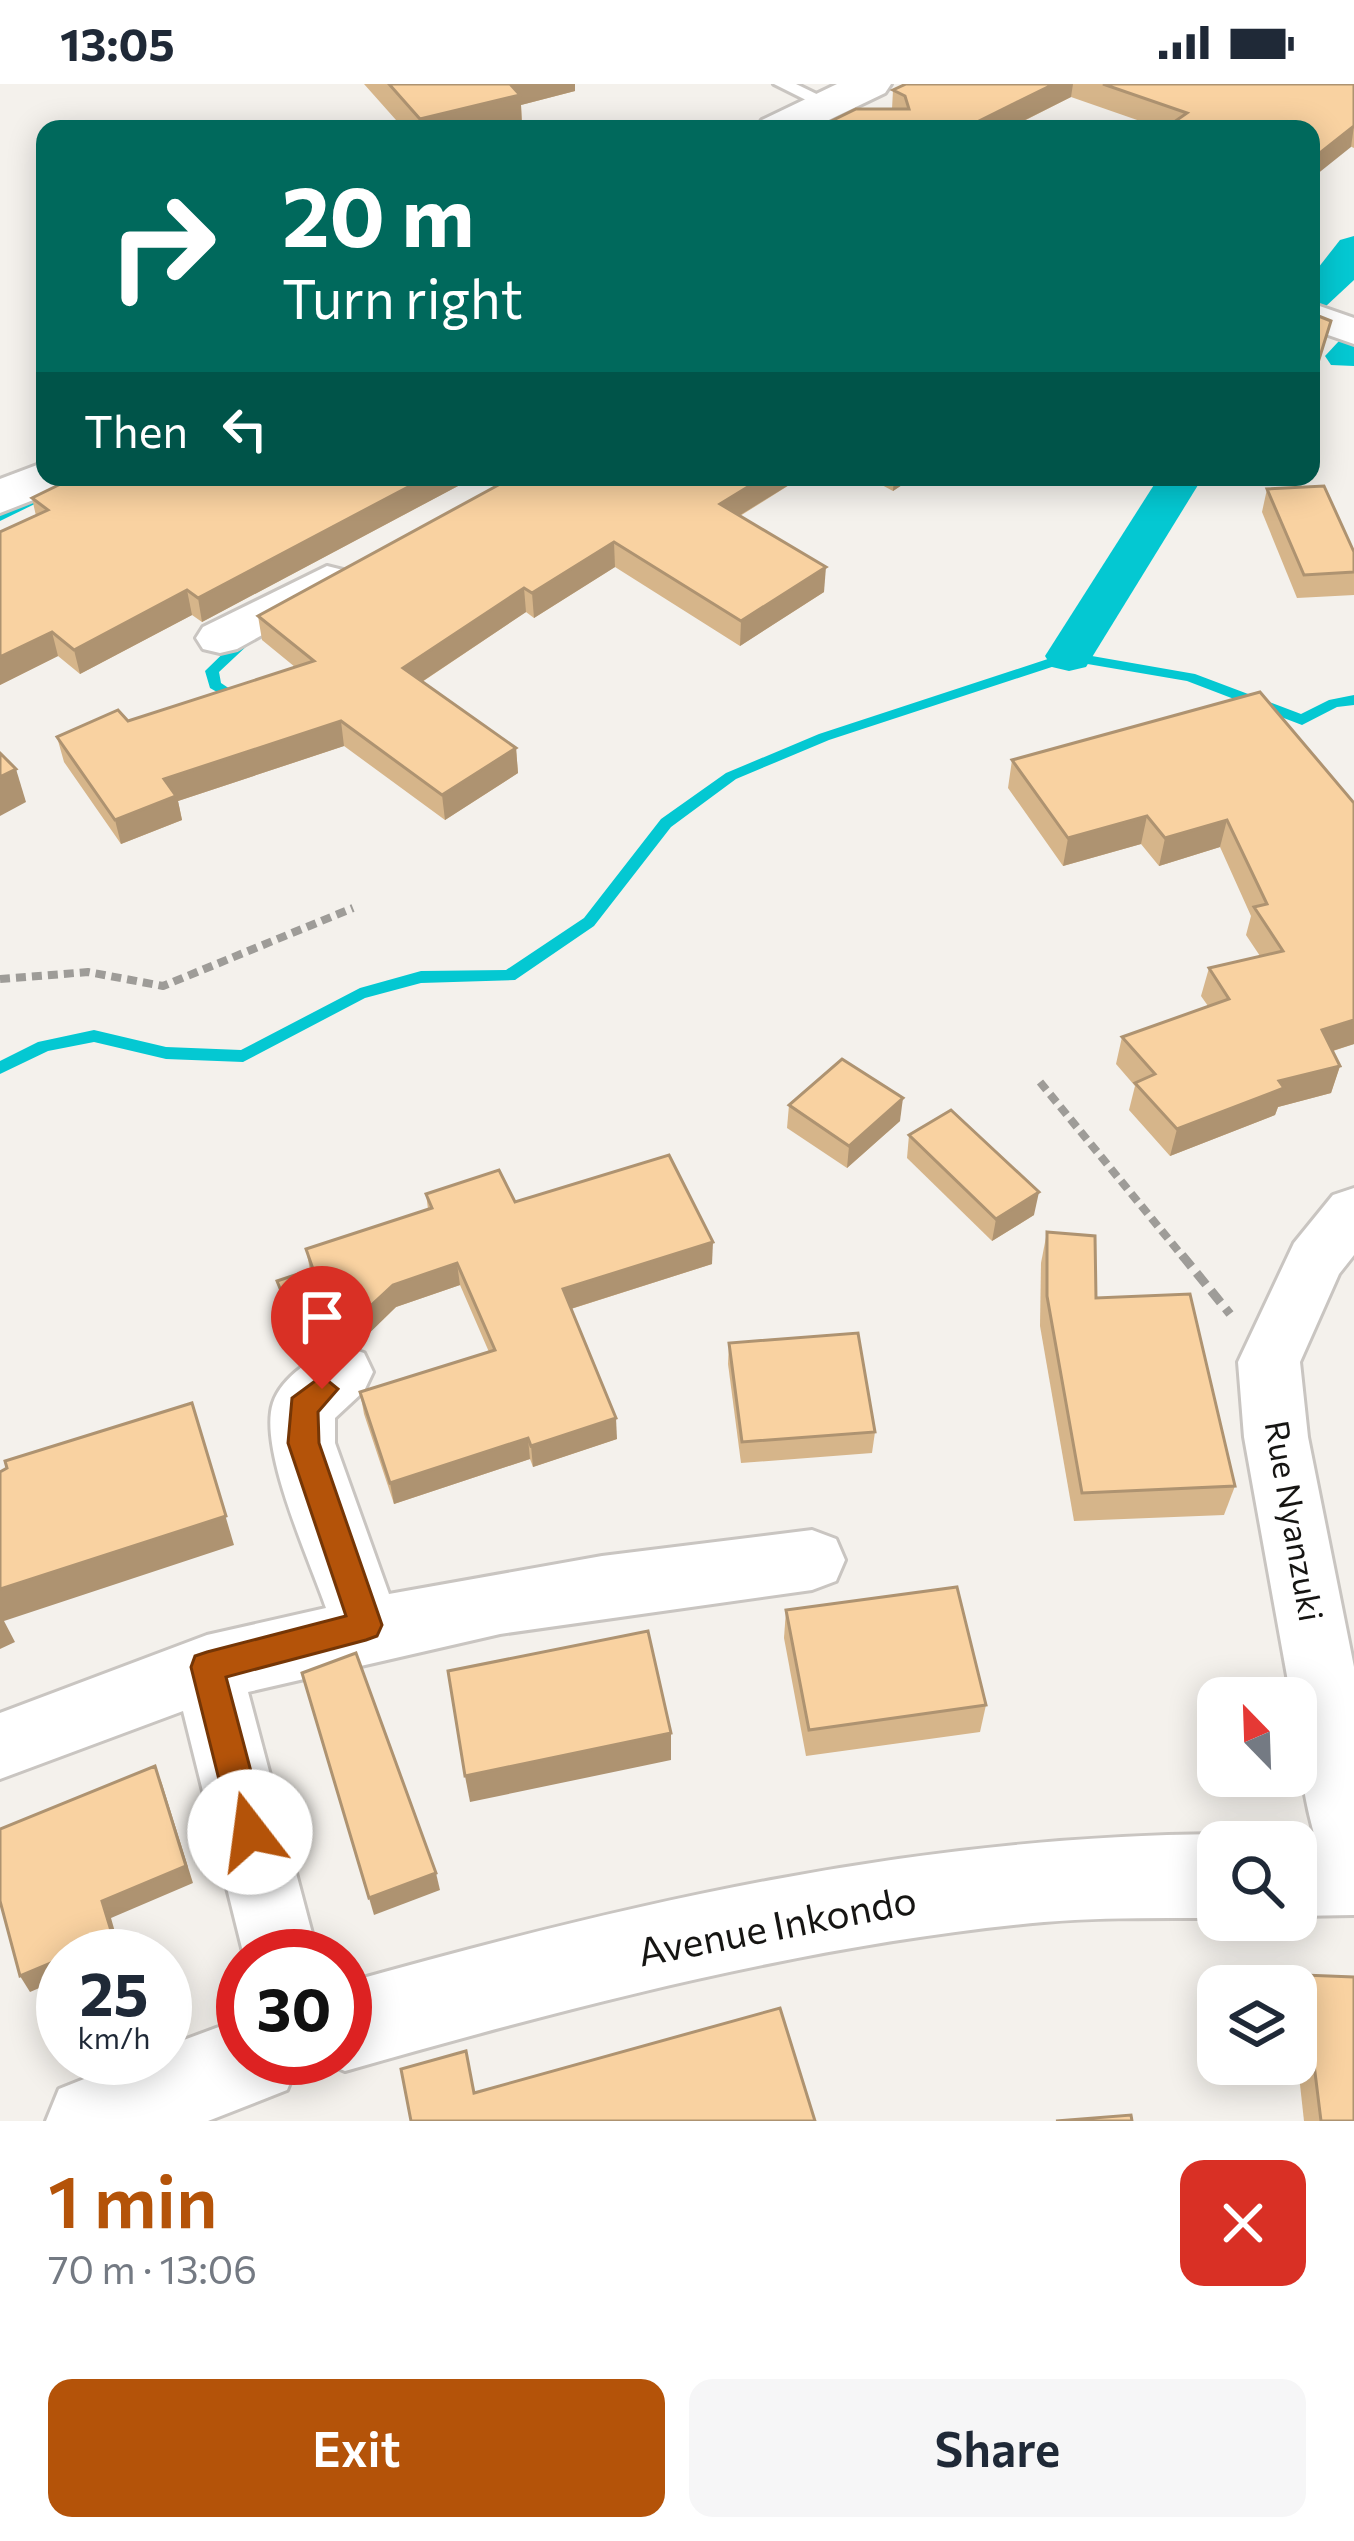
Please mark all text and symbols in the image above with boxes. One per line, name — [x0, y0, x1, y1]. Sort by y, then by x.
text: 13:05 — [60, 15, 175, 70]
text: 20 m — [282, 162, 474, 264]
icon: right — [84, 168, 240, 324]
text: Turn right — [282, 264, 523, 330]
icon: left — [212, 396, 278, 462]
text: Then — [84, 402, 188, 457]
pin — [271, 1266, 373, 1389]
icon: arrive — [289, 1284, 355, 1350]
street label: Rue Nyanzuki — [1258, 1417, 1333, 1624]
north arrow — [1197, 1677, 1317, 1797]
map controls — [1197, 1677, 1317, 2085]
position arrow — [187, 1769, 313, 1895]
button: search — [1197, 1821, 1317, 1941]
street label: Avenue Inkondo — [633, 1874, 920, 1975]
speed limit sign: 30 — [216, 1929, 372, 2085]
text: 25 — [79, 1955, 149, 2028]
button: layers — [1197, 1965, 1317, 2085]
text: km/h — [78, 2018, 150, 2055]
text: 1 min — [48, 2155, 218, 2243]
button: close — [1180, 2160, 1306, 2286]
text: 70 m · 13:06 — [48, 2244, 257, 2292]
button: Exit — [48, 2379, 665, 2517]
button: Share — [689, 2379, 1306, 2517]

